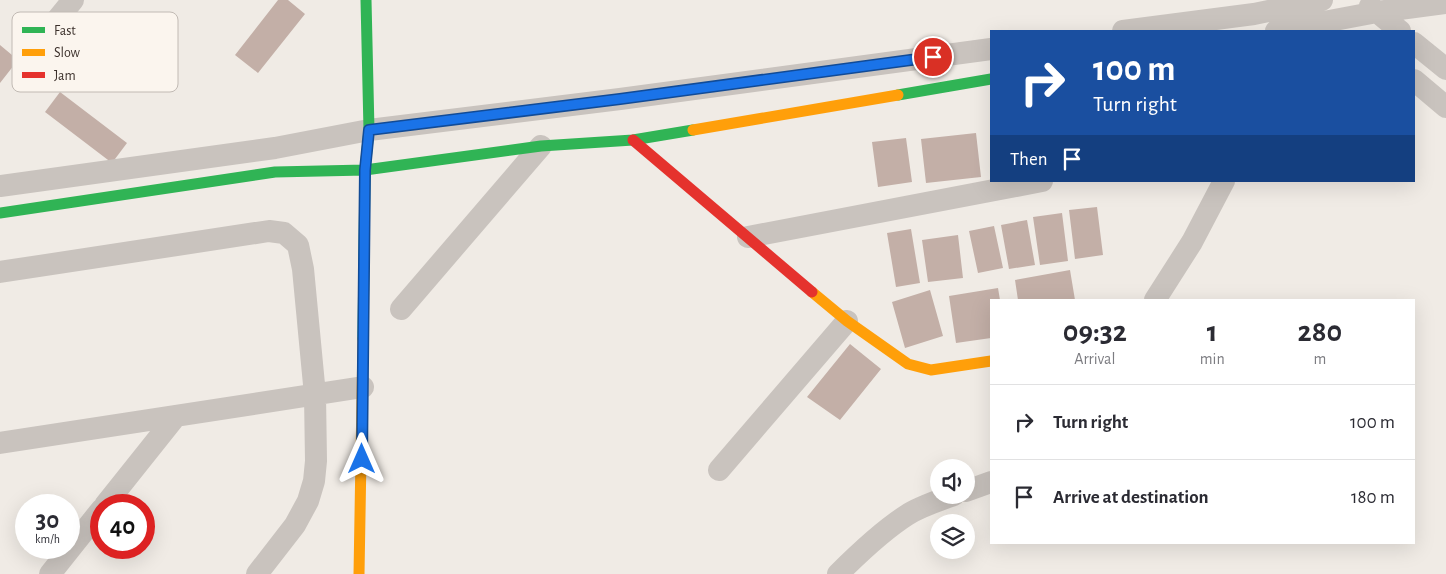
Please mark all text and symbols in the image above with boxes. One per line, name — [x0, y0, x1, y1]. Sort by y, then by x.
legend — [12, 12, 178, 92]
text: Fast — [54, 24, 76, 38]
pin — [912, 36, 954, 78]
icon: arrive — [919, 43, 947, 71]
text: Slow — [54, 46, 81, 60]
icon: right — [1010, 50, 1075, 115]
text: 100 m — [1093, 52, 1176, 87]
text: Jam — [54, 69, 76, 83]
text: Turn right — [1093, 93, 1177, 115]
icon: arrive — [1058, 145, 1086, 173]
text: Then — [1010, 150, 1048, 169]
text: 09:32 — [1063, 317, 1127, 347]
text: 1 — [1207, 317, 1218, 347]
text: 280 — [1298, 317, 1342, 347]
text: Arrival — [1074, 351, 1115, 367]
text: min — [1200, 351, 1225, 367]
text: m — [1313, 351, 1326, 367]
icon: right — [1010, 408, 1038, 436]
text: Turn right — [1053, 413, 1128, 432]
text: 100 m — [1350, 413, 1395, 432]
position arrow — [335, 432, 387, 484]
map controls — [930, 459, 975, 559]
button: sound — [930, 459, 975, 504]
icon: arrive — [1010, 483, 1038, 511]
text: Arrive at destination — [1053, 488, 1209, 507]
text: 180 m — [1351, 488, 1395, 507]
speed limit sign: 40 — [90, 494, 155, 559]
text: 30 — [36, 508, 59, 533]
button: layers — [930, 514, 975, 559]
text: km/h — [35, 533, 60, 545]

